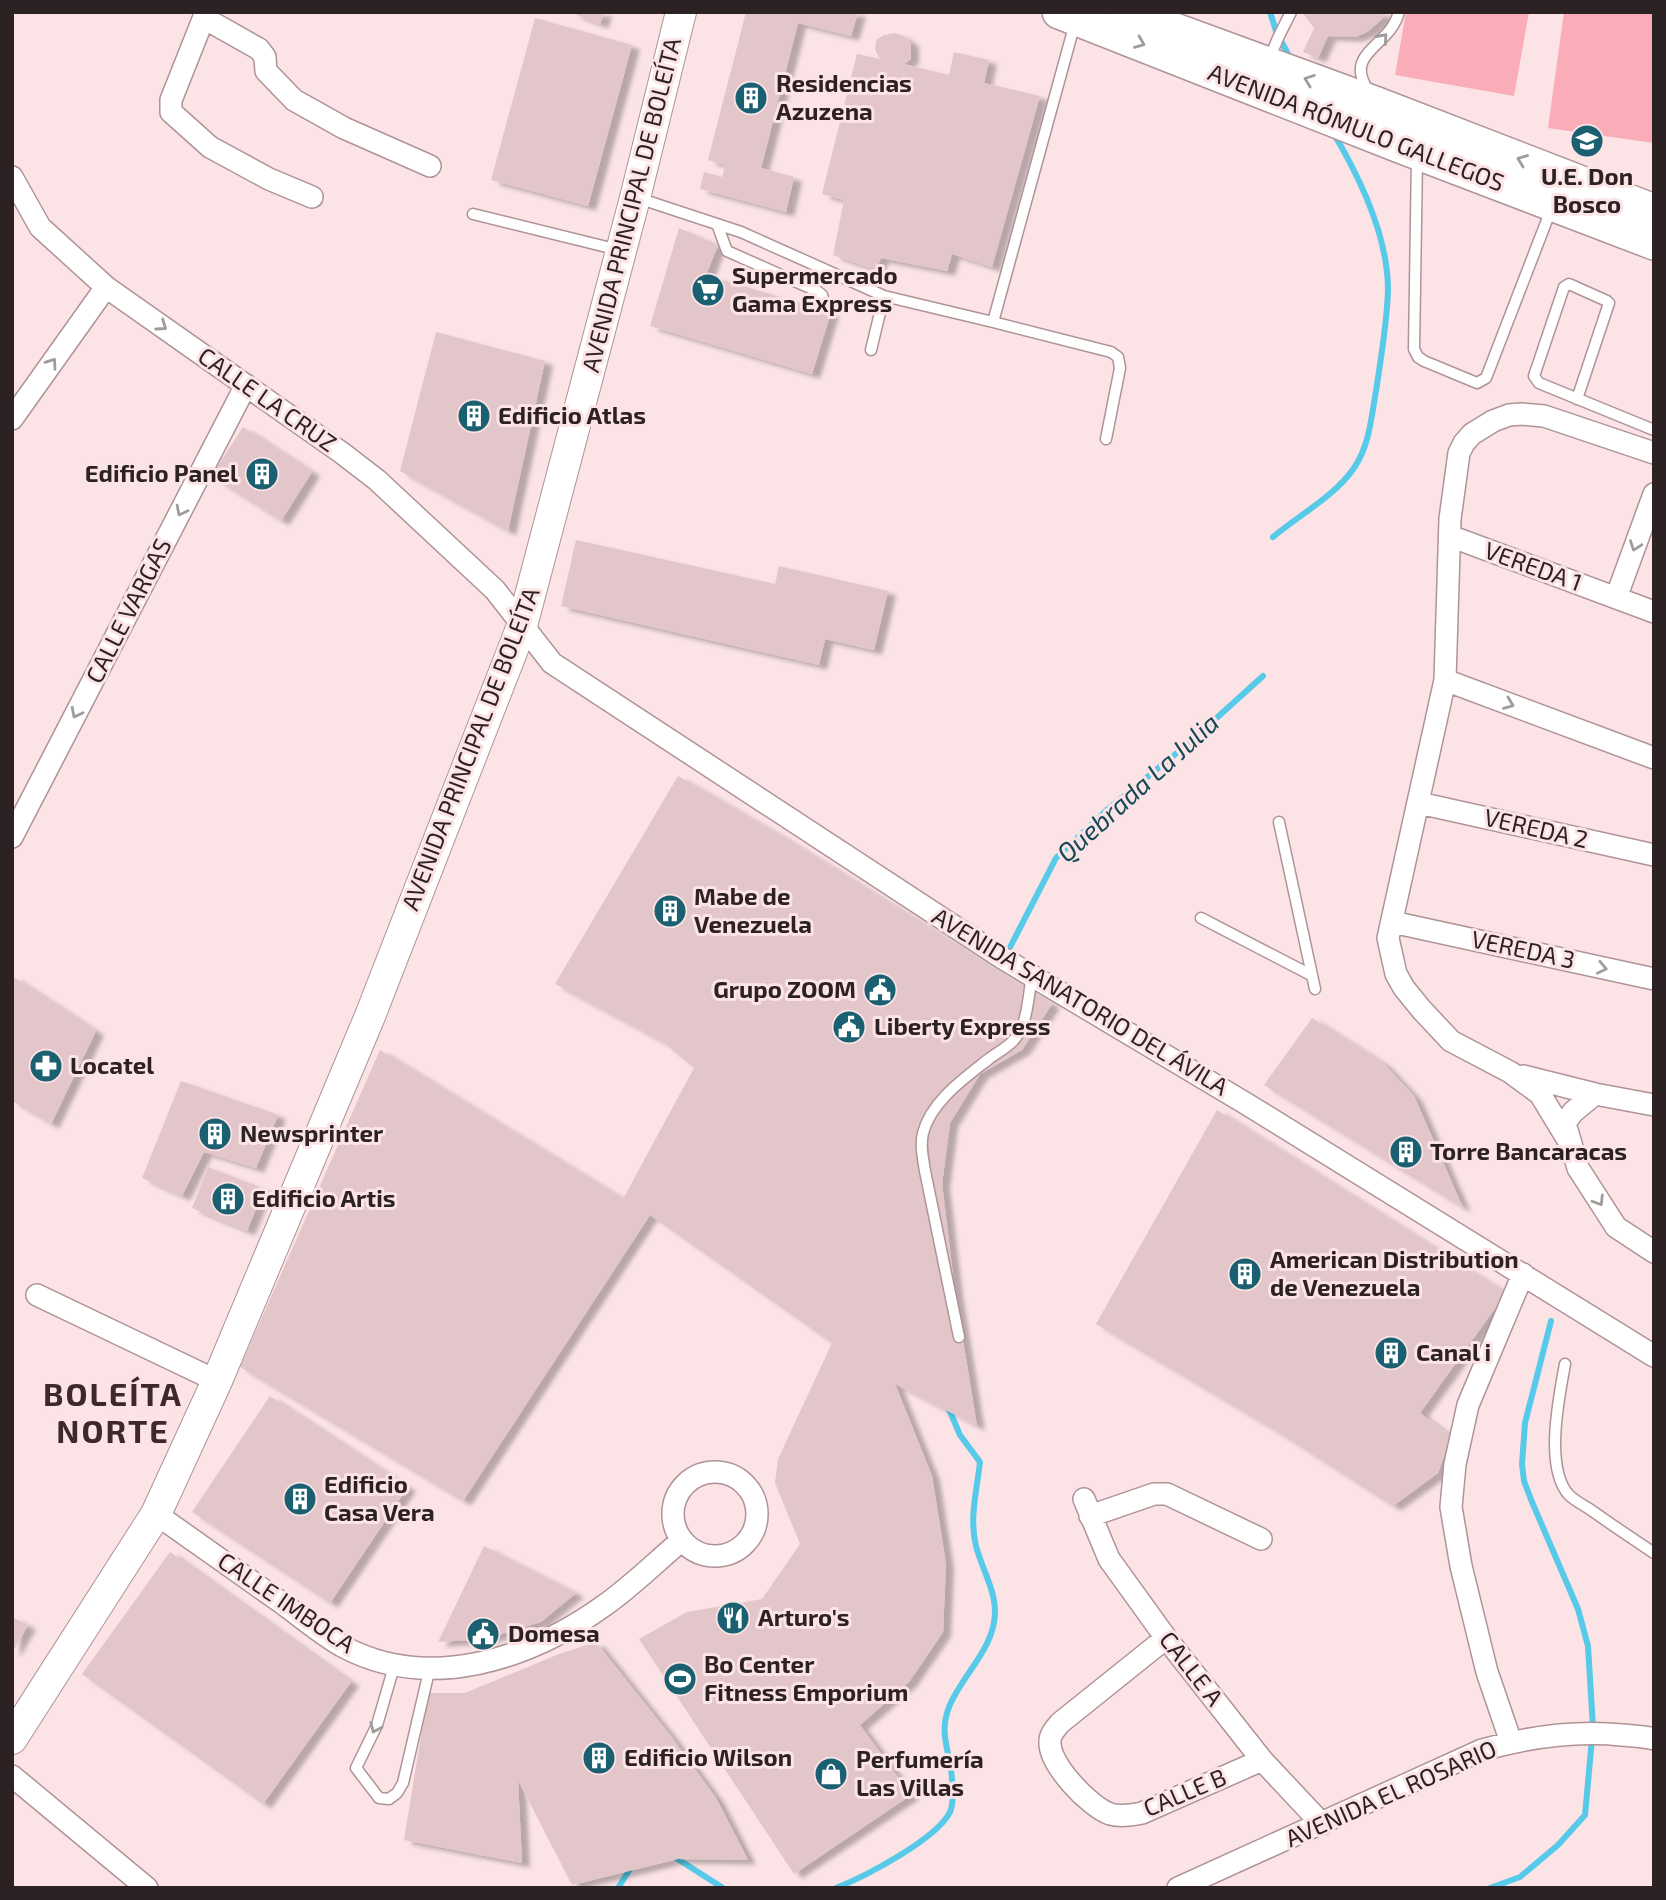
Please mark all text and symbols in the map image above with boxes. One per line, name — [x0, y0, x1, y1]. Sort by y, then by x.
one-way arrow — [1374, 33, 1387, 46]
street label: AVENIDA PRINCIPAL DE BOLEÍTA — [575, 34, 686, 375]
one-way arrow — [1133, 35, 1145, 49]
street label: AVENIDA RÓMULO GALLEGOS — [1204, 57, 1509, 197]
place label: Residencias Azuzena — [776, 68, 912, 125]
one-way arrow — [1303, 74, 1315, 88]
building icon: Residencias Azuzena — [732, 79, 770, 117]
school or university icon: U.E. Don Bosco — [1568, 122, 1606, 160]
one-way arrow — [1516, 155, 1528, 169]
place label: U.E. Don Bosco — [1541, 161, 1633, 218]
place label: Supermercado Gama Express — [732, 260, 898, 317]
supermarket icon: Supermercado Gama Express — [689, 271, 727, 309]
one-way arrow — [154, 318, 167, 330]
street label: CALLE LA CRUZ — [193, 340, 343, 457]
one-way arrow — [44, 358, 56, 371]
building icon: Edificio Atlas — [455, 397, 493, 435]
place label: Edificio Atlas — [498, 400, 646, 429]
building icon: Edificio Panel — [243, 455, 281, 493]
place label: Edificio Panel — [85, 458, 238, 487]
one-way arrow — [175, 504, 189, 516]
street label: CALLE VARGAS — [79, 533, 177, 688]
street label: VEREDA 1 — [1481, 535, 1586, 597]
one-way arrow — [1629, 539, 1643, 551]
street label: AVENIDA PRINCIPAL DE BOLEÍTA — [394, 583, 545, 914]
one-way arrow — [1503, 696, 1515, 710]
one-way arrow — [71, 706, 84, 718]
water label: Quebrada La Julia — [1050, 706, 1225, 869]
street label: VEREDA 2 — [1482, 802, 1591, 854]
place label: Mabe de Venezuela — [694, 881, 812, 938]
building icon: Mabe de Venezuela — [651, 892, 689, 930]
street label: AVENIDA SANATORIO DEL ÁVILA — [928, 901, 1234, 1101]
street label: VEREDA 3 — [1469, 923, 1578, 974]
one-way arrow — [1596, 959, 1608, 974]
public building icon: Grupo ZOOM — [861, 971, 899, 1009]
place label: Grupo ZOOM — [713, 974, 856, 1003]
public building icon: Liberty Express — [830, 1008, 868, 1046]
place label: Liberty Express — [874, 1011, 1051, 1040]
pharmacy icon: Locatel — [27, 1047, 65, 1085]
place label: Locatel — [70, 1050, 154, 1079]
building icon: Newsprinter — [196, 1115, 234, 1153]
place label: Newsprinter — [240, 1118, 384, 1147]
building icon: Torre Bancaracas — [1387, 1133, 1425, 1171]
place label: Torre Bancaracas — [1430, 1136, 1627, 1165]
building icon: Edificio Artis — [209, 1180, 247, 1218]
place label: Edificio Artis — [252, 1183, 396, 1212]
one-way arrow — [1590, 1193, 1603, 1206]
place label: American Distribution de Venezuela — [1270, 1244, 1519, 1301]
building icon: American Distribution de Venezuela — [1226, 1255, 1264, 1293]
building icon: Canal i — [1372, 1334, 1410, 1372]
place label: Canal i — [1416, 1337, 1491, 1366]
district label: BOLEÍTA NORTE — [43, 1374, 183, 1449]
place label: Edificio Casa Vera — [324, 1469, 435, 1526]
building icon: Edificio Casa Vera — [281, 1480, 319, 1518]
street label: CALLE IMBOCA — [213, 1545, 361, 1658]
restaurant icon: Arturo's — [714, 1599, 752, 1637]
place label: Arturo's — [758, 1602, 850, 1631]
public building icon: Domesa — [464, 1615, 502, 1653]
place label: Domesa — [508, 1618, 600, 1647]
street label: CALLE A — [1154, 1625, 1230, 1711]
place label: Bo Center Fitness Emporium — [704, 1649, 908, 1706]
sports icon: Bo Center Fitness Emporium — [661, 1660, 699, 1698]
one-way arrow — [369, 1721, 383, 1733]
street label: AVENIDA EL ROSARIO — [1280, 1733, 1500, 1852]
building icon: Edificio Wilson — [580, 1739, 618, 1777]
place label: Edificio Wilson — [624, 1742, 792, 1771]
place label: Perfumería Las Villas — [856, 1744, 984, 1801]
shop icon: Perfumería Las Villas — [812, 1755, 850, 1793]
street label: CALLE B — [1139, 1761, 1230, 1822]

